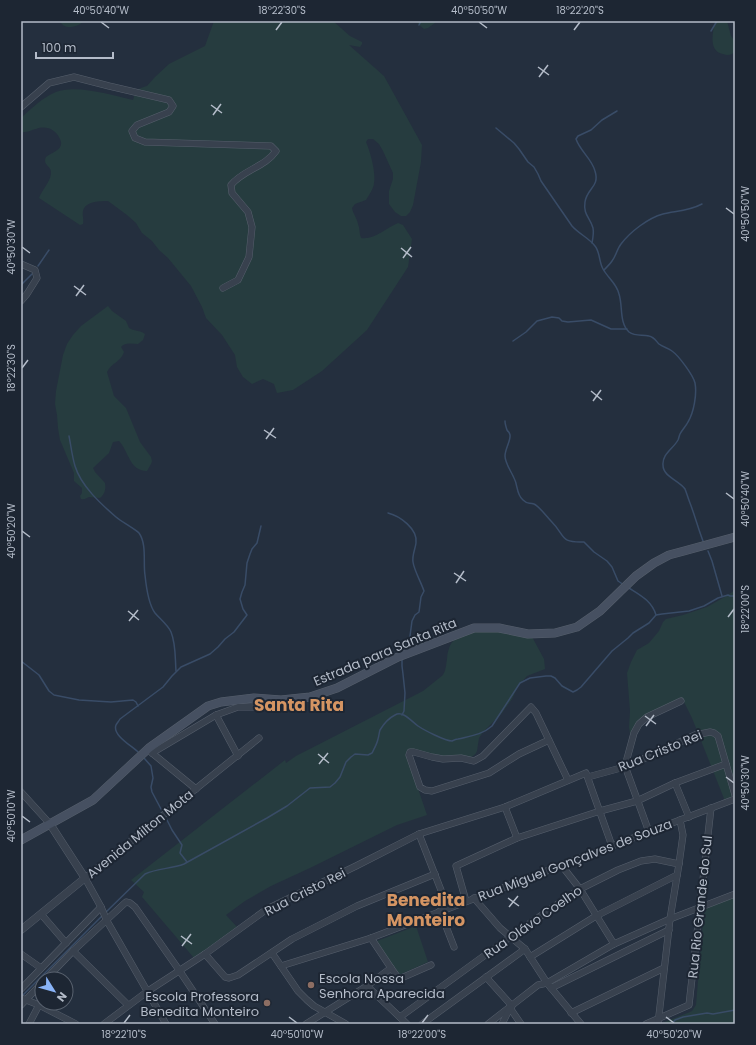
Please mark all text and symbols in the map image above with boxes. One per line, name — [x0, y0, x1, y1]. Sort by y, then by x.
text: 40°50'40"W — [73, 3, 129, 18]
text: 18°22'30"S — [258, 3, 306, 18]
text: 40°50'50"W — [451, 3, 507, 18]
text: 18°22'20"S — [556, 3, 604, 18]
scale bar — [36, 34, 113, 60]
text: 100 m — [42, 39, 76, 56]
text: 40°50'50"W — [738, 186, 753, 242]
text: 40°50'30"W — [4, 219, 19, 275]
text: 18°22'30"S — [4, 344, 19, 392]
text: 40°50'40"W — [738, 471, 753, 527]
text: 40°50'20"W — [4, 503, 19, 559]
text: 18°22'00"S — [738, 585, 753, 633]
street label: Estrada para Santa Rita — [310, 613, 460, 691]
district label: Santa Rita — [254, 693, 344, 717]
street label: Rua Cristo Rei — [615, 726, 705, 776]
text: 40°50'30"W — [738, 755, 753, 811]
street label: Avenida Milton Mota — [83, 785, 197, 883]
text: 40°50'10"W — [4, 789, 19, 842]
street label: Rua Miguel Gonçalves de Souza — [475, 814, 675, 906]
street label: Rua Rio Grande do Sul — [683, 835, 717, 979]
street label: Rua Cristo Rei — [261, 863, 349, 921]
street label: Rua Olávo Coelho — [480, 881, 586, 963]
district label: Benedita Monteiro — [387, 888, 465, 932]
place label: Escola Nossa Senhora Aparecida — [319, 969, 445, 1003]
north arrow — [34, 971, 74, 1011]
marker: Escola Nossa Senhora Aparecida — [306, 980, 316, 990]
place label: Escola Professora Benedita Monteiro — [141, 987, 259, 1021]
text: N — [53, 989, 71, 1005]
marker: Escola Professora Benedita Monteiro — [262, 998, 272, 1008]
text: 18°22'10"S — [102, 1027, 147, 1042]
text: 40°50'10"W — [271, 1027, 324, 1042]
text: 18°22'00"S — [398, 1027, 446, 1042]
text: 40°50'20"W — [646, 1027, 702, 1042]

